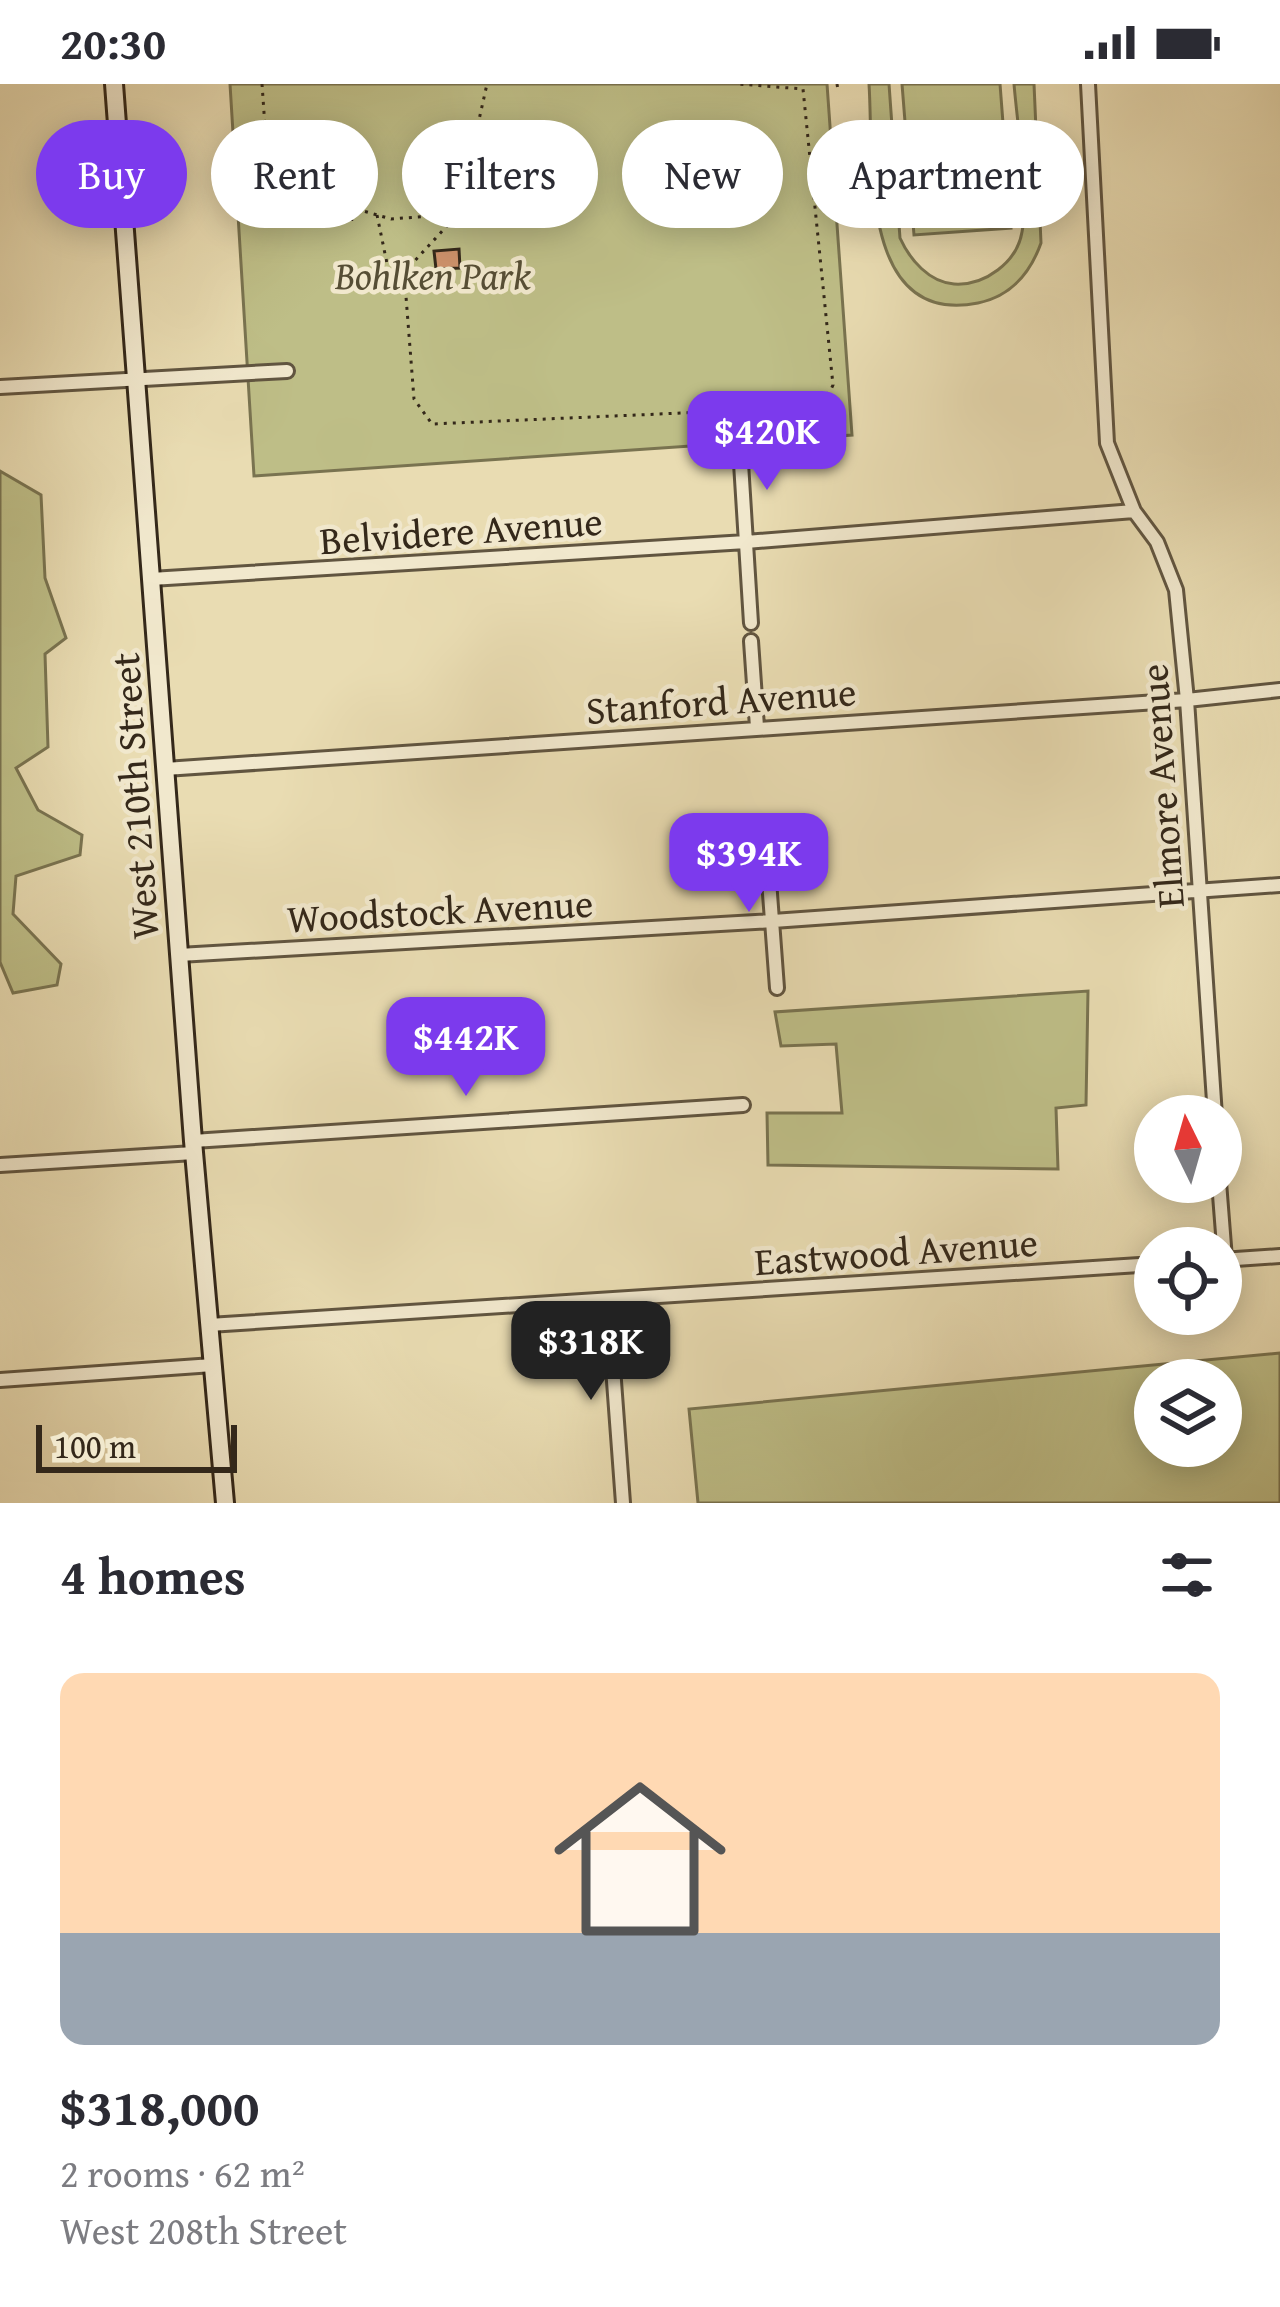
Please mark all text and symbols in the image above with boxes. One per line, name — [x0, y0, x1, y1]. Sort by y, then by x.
text: 20:30 — [60, 10, 166, 75]
chip: Buy — [36, 120, 187, 228]
chip: Rent — [211, 120, 378, 228]
chip: Filters — [402, 120, 598, 228]
chip: New — [622, 120, 783, 228]
chip: Apartment — [807, 120, 1084, 228]
park label: Bohlken Park — [334, 246, 531, 303]
pin: $420K — [683, 391, 851, 493]
text: $420K — [714, 401, 820, 458]
street label: Belvidere Avenue — [318, 492, 604, 568]
street label: West 210th Street — [96, 651, 172, 941]
street label: Stanford Avenue — [584, 662, 858, 738]
street label: Elmore Avenue — [1124, 662, 1198, 910]
pin: $394K — [665, 813, 833, 915]
text: $394K — [696, 823, 802, 880]
street label: Woodstock Avenue — [286, 874, 594, 946]
pin: $442K — [382, 997, 550, 1099]
text: $442K — [413, 1007, 519, 1064]
north arrow — [1134, 1095, 1242, 1203]
map controls — [1134, 1095, 1242, 1467]
street label: Eastwood Avenue — [753, 1213, 1039, 1289]
button: locate — [1134, 1227, 1242, 1335]
pin: $318K — [507, 1301, 675, 1403]
text: $318K — [538, 1311, 644, 1368]
button: layers — [1134, 1359, 1242, 1467]
scale bar — [36, 1419, 237, 1472]
text: 100 m — [54, 1422, 136, 1470]
text: 4 homes — [60, 1538, 246, 1613]
icon: filters — [1154, 1542, 1220, 1608]
icon: home — [532, 1751, 748, 1967]
text: $318,000 — [60, 2069, 259, 2144]
text: 2 rooms · 62 m² — [60, 2144, 305, 2201]
text: West 208th Street — [60, 2201, 347, 2258]

